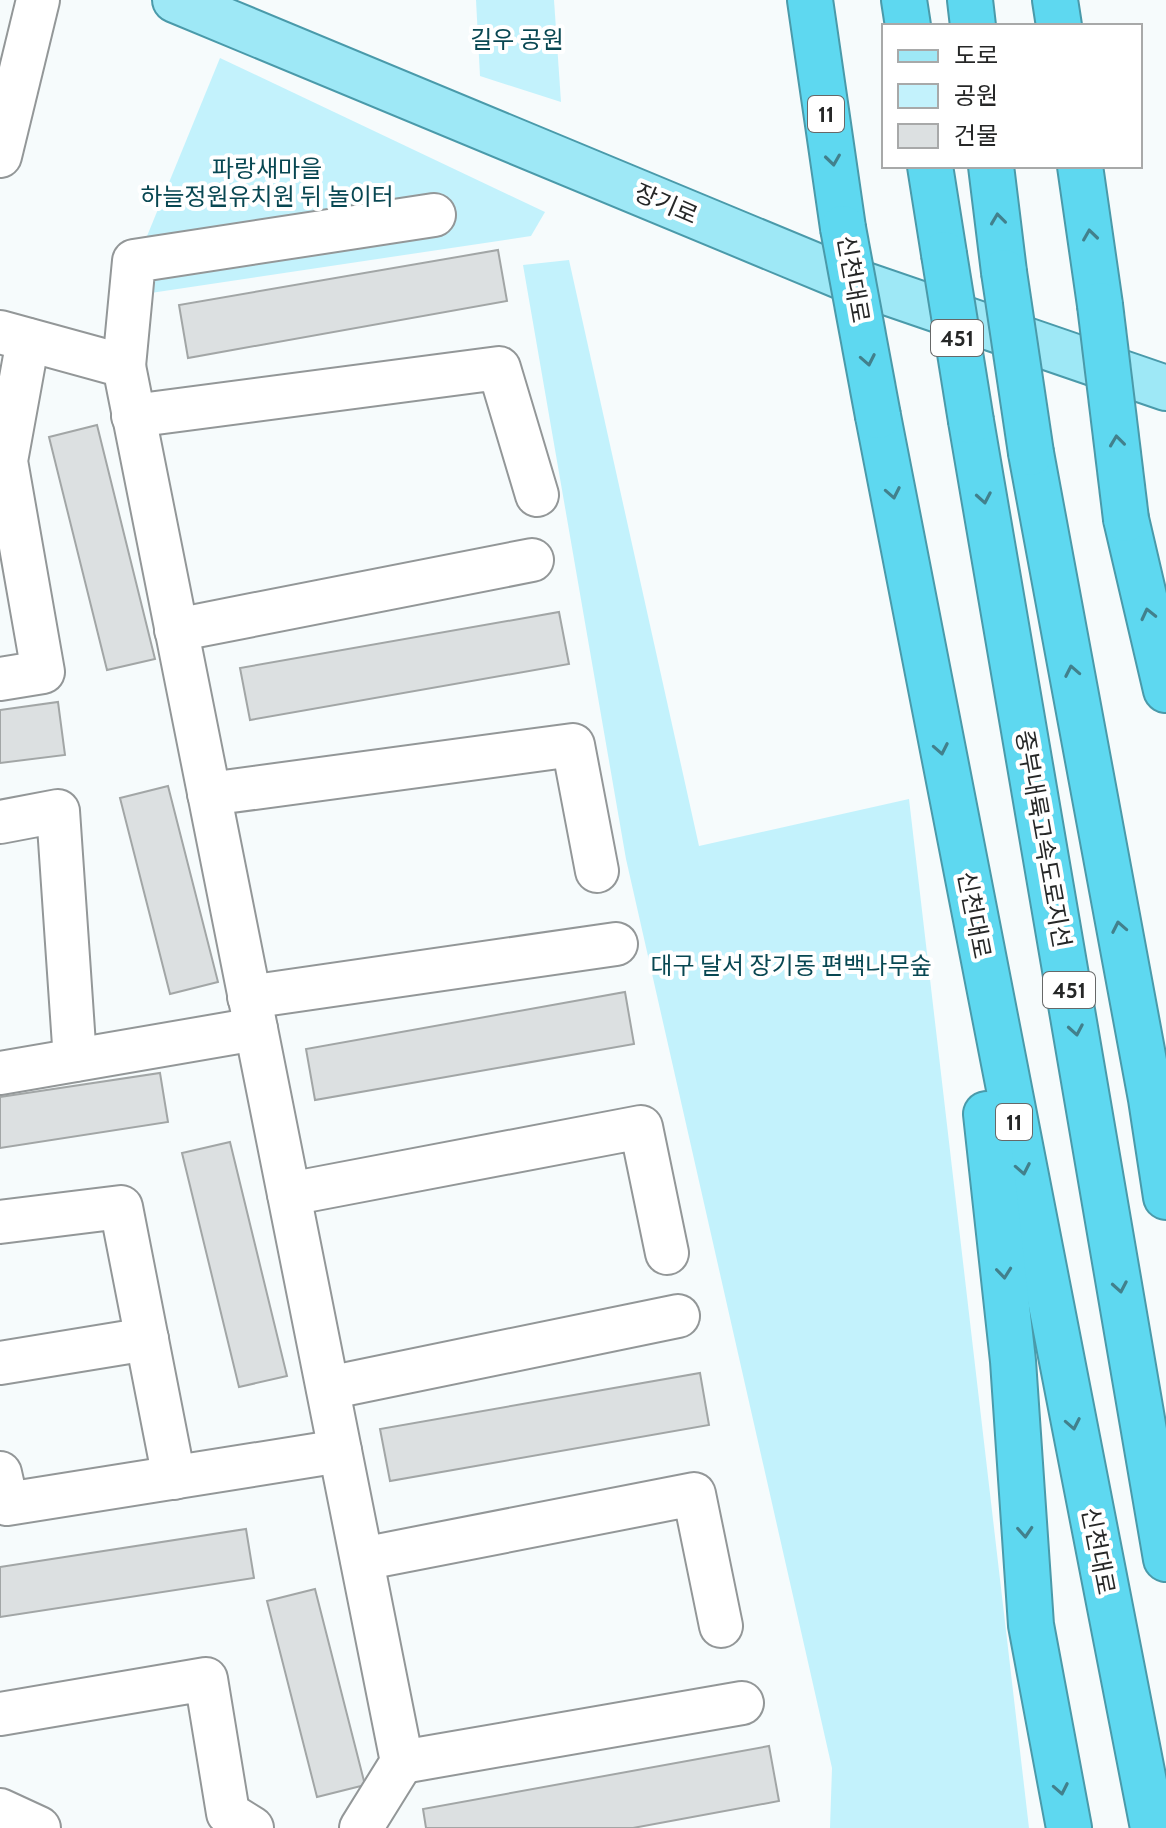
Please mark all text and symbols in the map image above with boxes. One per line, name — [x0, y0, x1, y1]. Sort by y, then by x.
legend — [882, 24, 1142, 168]
park label: 길우 공원 — [470, 25, 564, 54]
text: 도로 — [954, 41, 998, 70]
text: 공원 — [954, 81, 998, 110]
road number: 11 — [808, 96, 844, 132]
text: 건물 — [954, 121, 998, 150]
one-way arrow — [824, 153, 841, 167]
park label: 파랑새마을 하늘정원유치원 뒤 놀이터 — [140, 154, 394, 211]
street label: 장기로 — [630, 177, 702, 230]
one-way arrow — [989, 212, 1006, 225]
one-way arrow — [1082, 229, 1099, 242]
street label: 신천대로 — [832, 233, 875, 325]
road number: 451 — [931, 320, 983, 356]
one-way arrow — [858, 353, 875, 366]
one-way arrow — [1108, 434, 1125, 447]
one-way arrow — [883, 486, 900, 500]
one-way arrow — [975, 491, 992, 505]
one-way arrow — [1140, 608, 1157, 622]
one-way arrow — [1064, 665, 1081, 678]
street label: 중부내륙고속도로지선 — [1010, 728, 1077, 950]
one-way arrow — [932, 741, 949, 755]
street label: 신천대로 — [952, 869, 997, 961]
one-way arrow — [1112, 920, 1129, 934]
park label: 대구 달서 장기동 편백나무숲 — [650, 951, 932, 980]
road number: 451 — [1043, 972, 1095, 1008]
one-way arrow — [1066, 1024, 1083, 1037]
road number: 11 — [996, 1104, 1032, 1140]
one-way arrow — [1014, 1162, 1031, 1175]
one-way arrow — [995, 1267, 1012, 1280]
one-way arrow — [1110, 1280, 1127, 1293]
one-way arrow — [1064, 1417, 1081, 1430]
street label: 신천대로 — [1076, 1505, 1121, 1597]
one-way arrow — [1016, 1526, 1033, 1539]
one-way arrow — [1052, 1782, 1069, 1796]

